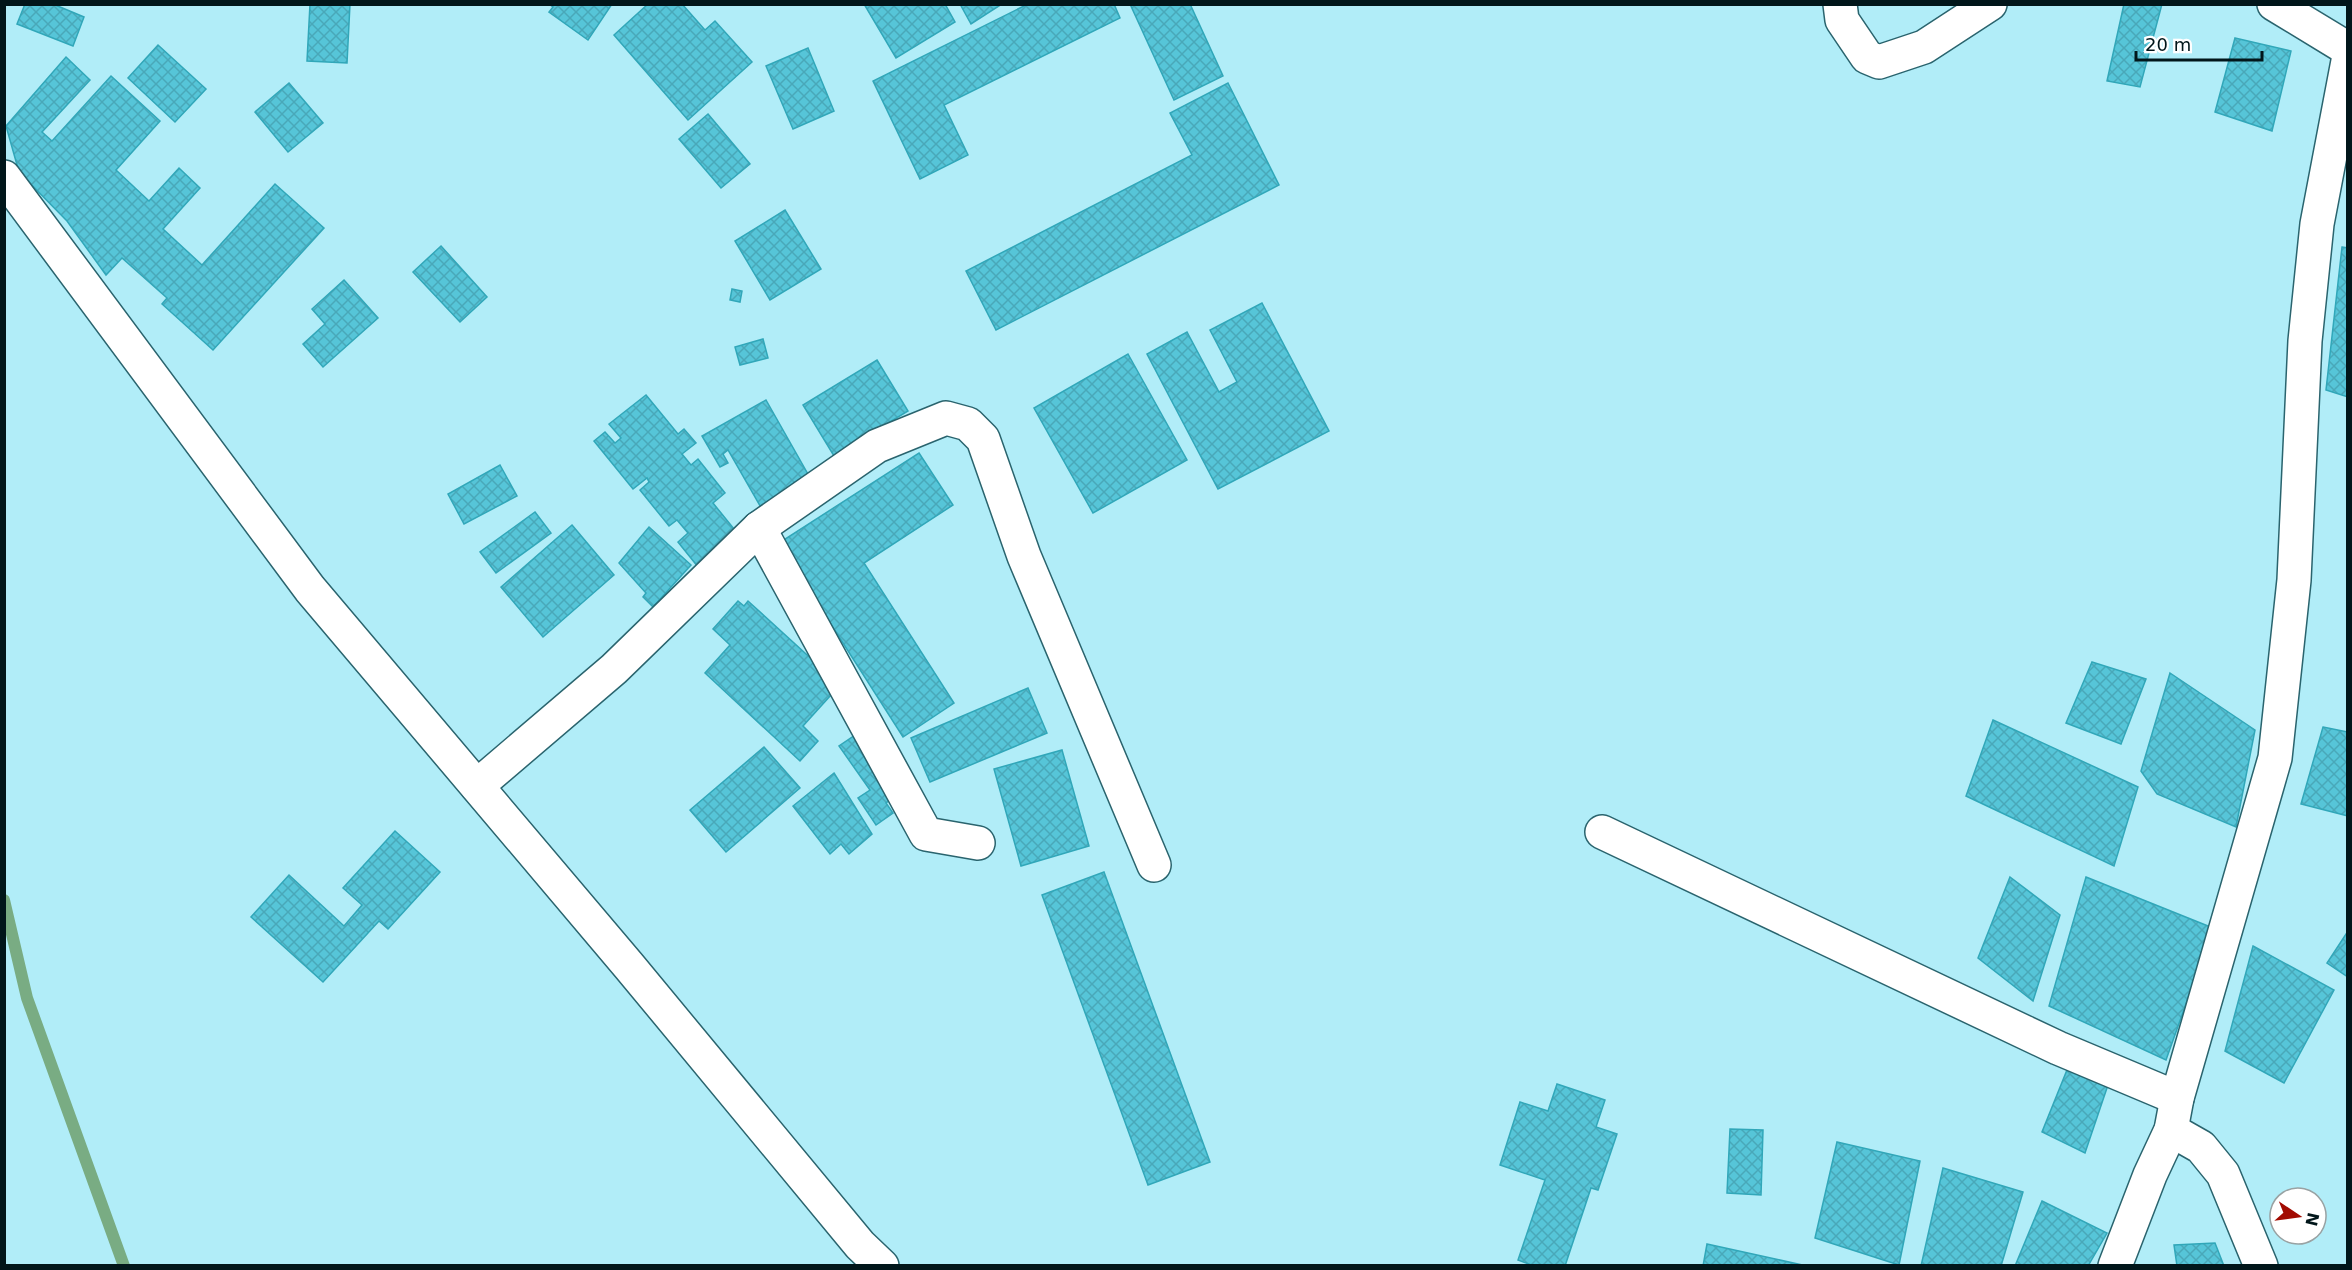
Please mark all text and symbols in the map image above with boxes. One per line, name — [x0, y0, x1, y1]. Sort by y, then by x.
scale bar — [2136, 24, 2262, 62]
text: 20 m — [2145, 34, 2191, 55]
north arrow — [2268, 1186, 2328, 1246]
text: N — [2301, 1211, 2323, 1228]

